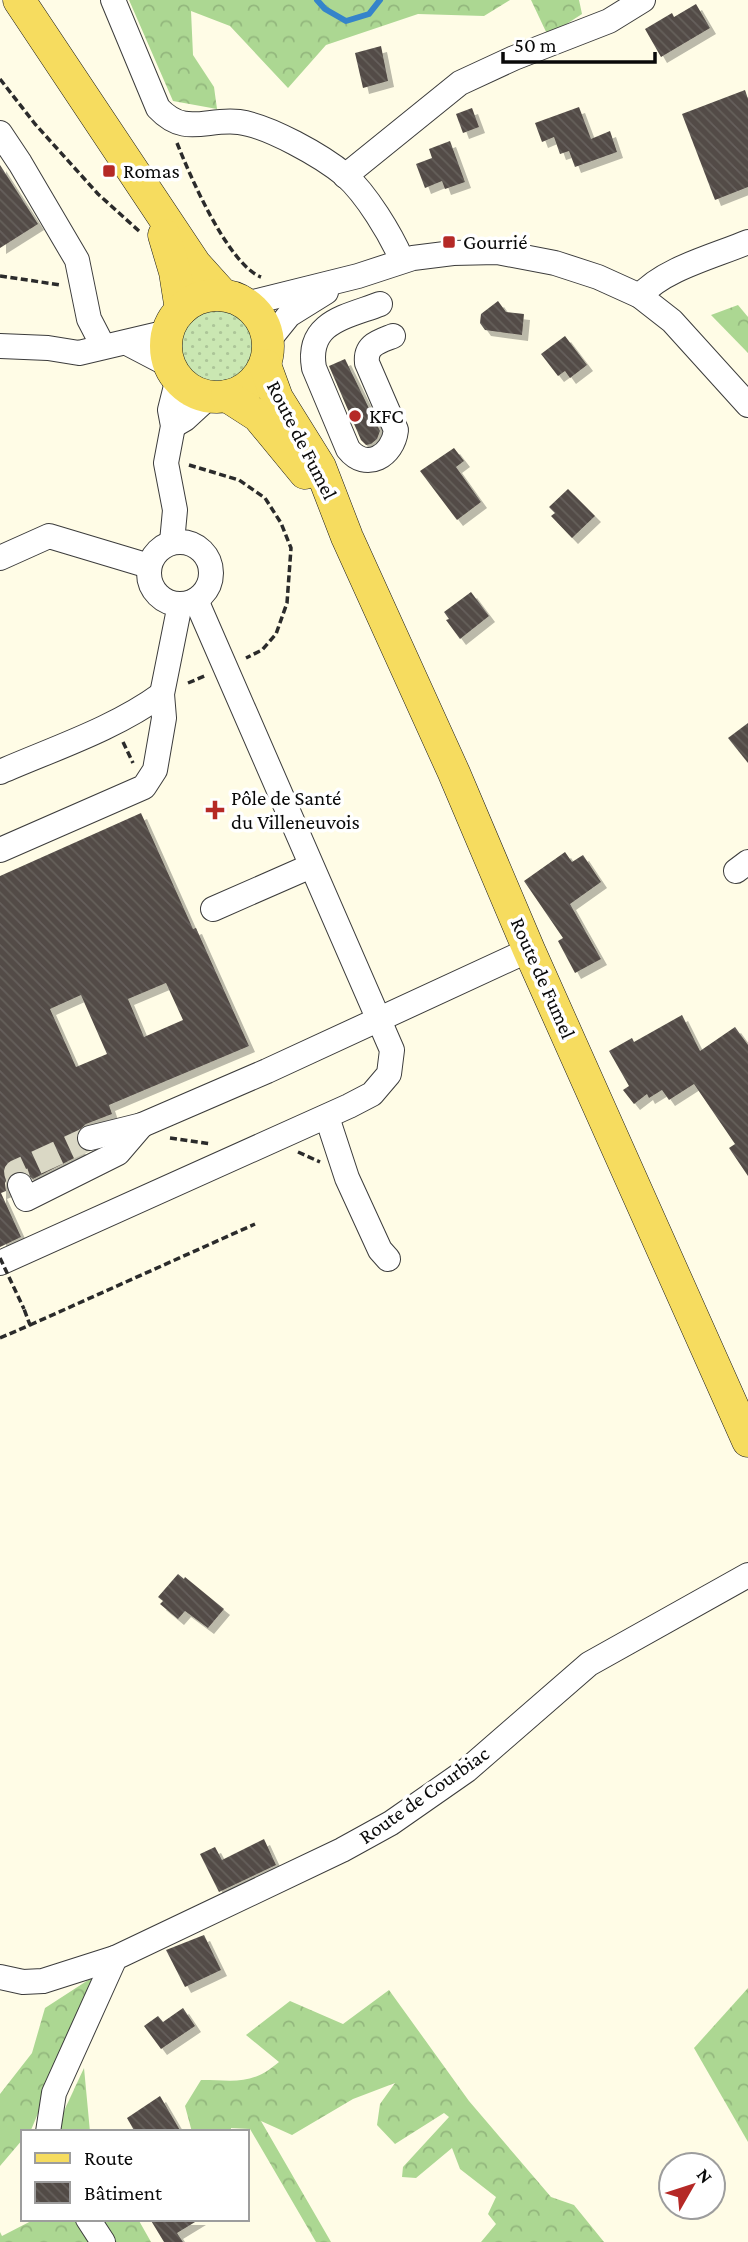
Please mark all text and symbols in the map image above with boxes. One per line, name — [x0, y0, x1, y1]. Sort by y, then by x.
scale bar — [503, 21, 655, 65]
text: 50 m — [514, 33, 557, 57]
place label: Romas — [123, 159, 180, 183]
marker: Romas — [101, 163, 117, 179]
place label: Gourrié — [463, 230, 528, 254]
marker: Gourrié — [441, 234, 457, 250]
street label: Route de Fumel — [262, 377, 342, 503]
place label: KFC — [369, 404, 404, 428]
marker: KFC — [347, 408, 363, 424]
place label: Pôle de Santé du Villeneuvois — [231, 786, 360, 834]
marker: Pôle de Santé du Villeneuvois — [205, 800, 225, 820]
street label: Route de Fumel — [506, 914, 580, 1042]
street label: Route de Courbiac — [354, 1741, 494, 1849]
legend — [21, 2130, 248, 2221]
text: Route — [84, 2146, 133, 2170]
north arrow — [657, 2151, 727, 2221]
text: N — [693, 2164, 717, 2187]
text: Bâtiment — [84, 2181, 163, 2205]

